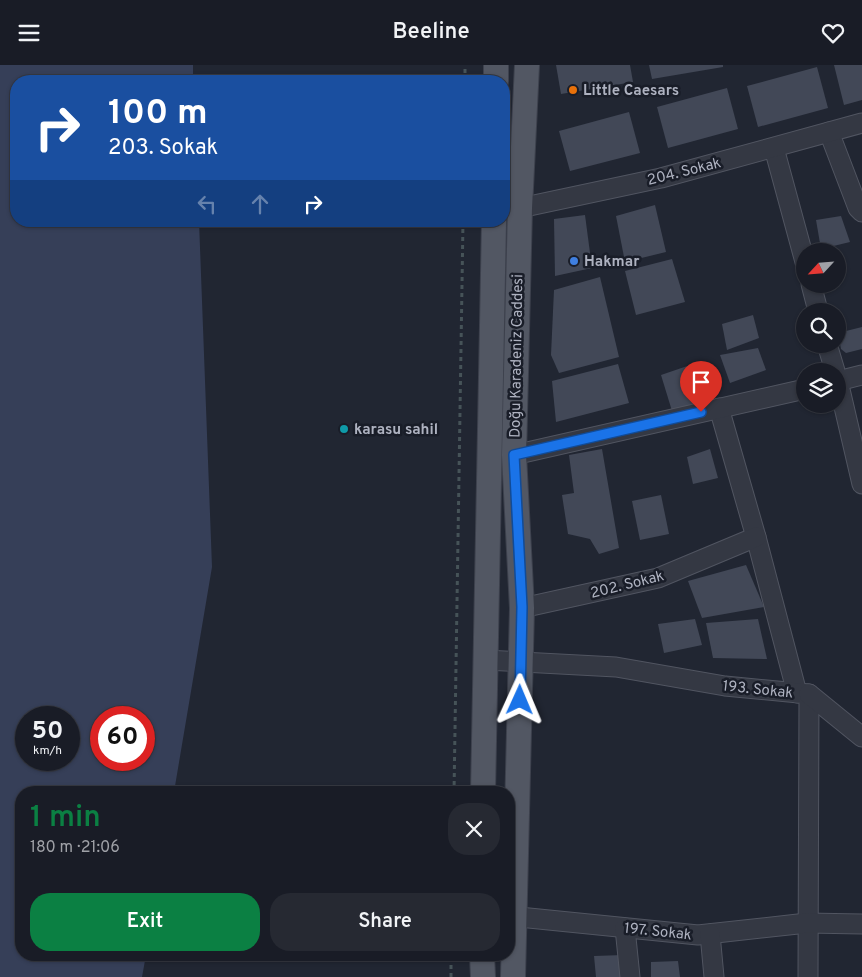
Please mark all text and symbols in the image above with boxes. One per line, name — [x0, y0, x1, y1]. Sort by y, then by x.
icon: menu — [15, 19, 43, 47]
text: Beeline — [392, 19, 470, 46]
icon: heart — [819, 19, 847, 47]
place label: Little Caesars — [583, 82, 679, 101]
marker: Little Caesars — [567, 84, 579, 96]
text: 100 m — [108, 92, 208, 136]
icon: right — [25, 95, 90, 160]
text: 203. Sokak — [108, 135, 218, 162]
street label: 204. Sokak — [645, 154, 723, 191]
icon: left — [193, 190, 221, 218]
icon: ahead — [246, 190, 274, 218]
icon: right — [299, 190, 327, 218]
north arrow — [796, 243, 846, 293]
map controls — [796, 243, 846, 413]
place label: Hakmar — [584, 253, 640, 272]
marker: Hakmar — [568, 255, 580, 267]
street label: Doğu Karadeniz Caddesi — [507, 274, 528, 438]
button: search — [796, 303, 846, 353]
pin — [680, 361, 722, 412]
button: layers — [796, 363, 846, 413]
icon: arrive — [687, 368, 715, 396]
place label: karasu sahil — [354, 421, 438, 440]
marker: karasu sahil — [338, 423, 350, 435]
street label: 202. Sokak — [588, 567, 666, 604]
position arrow — [493, 673, 545, 725]
street label: 193. Sokak — [722, 677, 794, 704]
speed limit sign: 60 — [90, 706, 155, 771]
text: 50 — [32, 716, 63, 748]
text: km/h — [33, 743, 62, 759]
text: 1 min — [30, 800, 101, 837]
button: close — [448, 803, 500, 855]
text: 180 m · 21:06 — [30, 838, 120, 858]
button: Exit — [30, 893, 260, 951]
button: Share — [270, 893, 500, 951]
street label: 197. Sokak — [623, 919, 693, 945]

